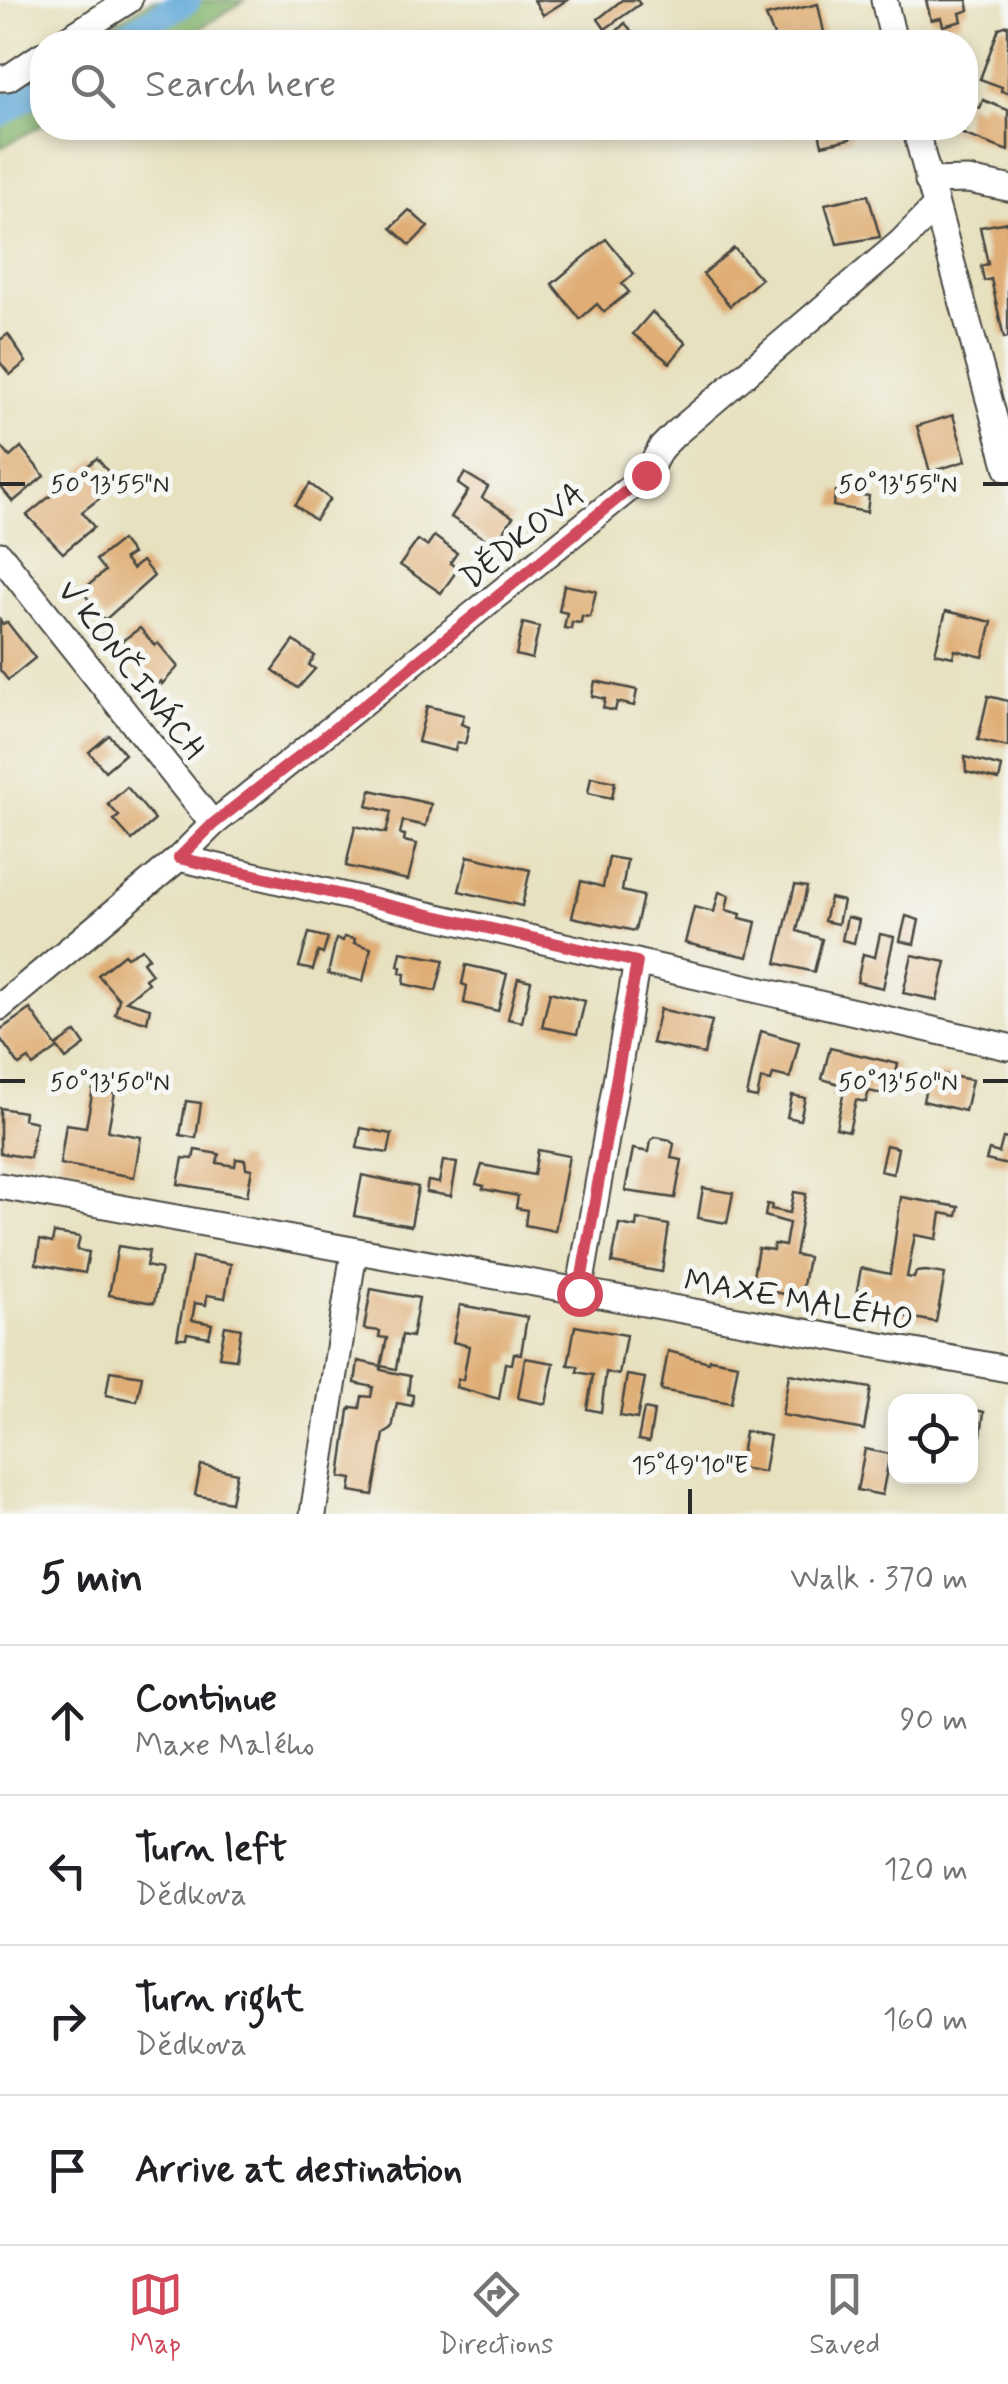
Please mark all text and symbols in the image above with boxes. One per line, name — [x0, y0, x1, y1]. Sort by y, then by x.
search box — [30, 30, 978, 140]
icon: search — [65, 58, 120, 113]
text: Search here — [145, 61, 336, 110]
route end — [624, 453, 670, 499]
text: 50°13'55"N — [51, 469, 169, 502]
text: 50°13'55"N — [839, 469, 957, 502]
street label: DĚDKOVA — [452, 473, 594, 600]
street label: V KONČINÁCH — [47, 572, 214, 769]
text: 50°13'50"N — [50, 1067, 170, 1100]
text: 50°13'50"N — [838, 1067, 958, 1100]
street label: MAXE MALÉHO — [681, 1260, 917, 1342]
route start — [557, 1271, 603, 1317]
map controls — [888, 1394, 978, 1484]
button: locate — [888, 1394, 978, 1484]
text: 15°49'10"E — [632, 1450, 748, 1483]
text: 5 min — [40, 1552, 143, 1607]
text: Walk · 370 m — [790, 1558, 968, 1600]
text: Continue — [135, 1675, 277, 1724]
icon: ahead — [40, 1693, 95, 1748]
text: 90 m — [900, 1699, 968, 1741]
text: Maxe Malého — [135, 1724, 315, 1766]
text: Turn left — [135, 1825, 287, 1874]
icon: left — [40, 1843, 95, 1898]
text: 120 m — [883, 1849, 968, 1891]
text: Dědkova — [135, 1874, 247, 1916]
text: Turn right — [135, 1975, 304, 2024]
icon: right — [40, 1993, 95, 2048]
text: 160 m — [883, 1999, 968, 2041]
text: Dědkova — [135, 2024, 247, 2066]
icon: arrive — [40, 2143, 95, 2198]
text: Arrive at destination — [135, 2146, 462, 2195]
tab: Map — [128, 2267, 183, 2364]
tab: Directions — [439, 2267, 554, 2364]
tab: Saved — [809, 2267, 880, 2364]

